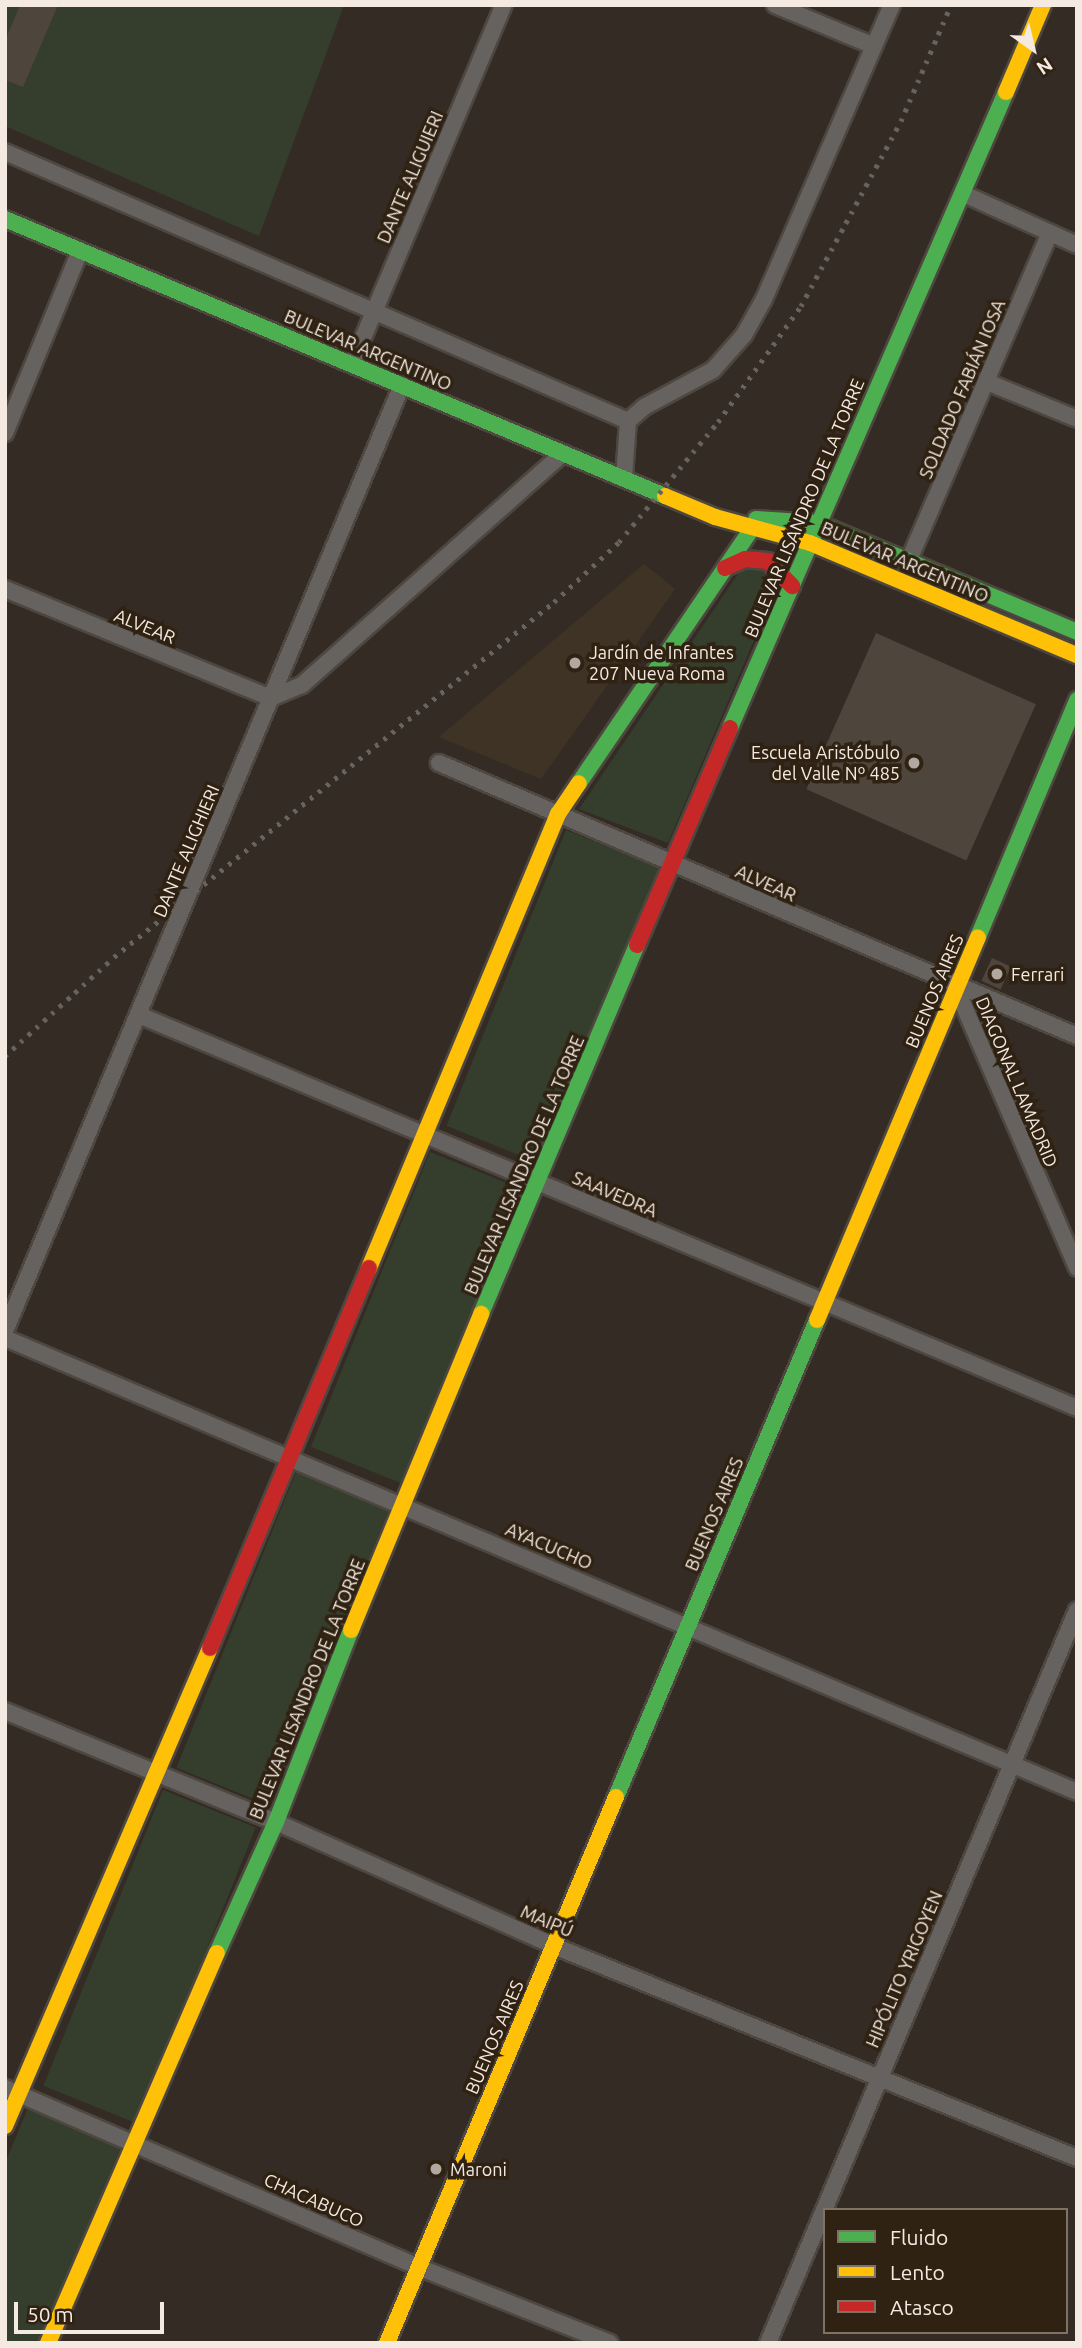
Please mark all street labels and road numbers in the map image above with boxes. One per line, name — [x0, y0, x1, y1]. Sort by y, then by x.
street label: DANTE ALIGUIERI — [372, 108, 448, 246]
street label: SOLDADO FABIÁN IOSA — [914, 296, 1010, 482]
street label: BULEVAR ARGENTINO — [281, 305, 455, 395]
street label: BULEVAR LISANDRO DE LA TORRE — [740, 375, 868, 641]
street label: BULEVAR ARGENTINO — [818, 517, 992, 607]
street label: ALVEAR — [111, 604, 179, 648]
street label: DANTE ALIGHIERI — [148, 782, 224, 920]
street label: ALVEAR — [732, 860, 800, 906]
street label: BUENOS AIRES — [900, 931, 968, 1051]
street label: DIAGONAL LAMADRID — [971, 994, 1063, 1170]
street label: BULEVAR LISANDRO DE LA TORRE — [460, 1032, 588, 1298]
street label: SAAVEDRA — [569, 1166, 661, 1222]
street label: BUENOS AIRES — [680, 1454, 748, 1574]
street label: AYACUCHO — [502, 1518, 596, 1574]
street label: BULEVAR LISANDRO DE LA TORRE — [245, 1556, 369, 1822]
street label: HIPÓLITO YRIGOYEN — [861, 1887, 947, 2051]
street label: MAIPÚ — [517, 1900, 577, 1942]
street label: BUENOS AIRES — [460, 1977, 528, 2097]
street label: CHACABUCO — [261, 2168, 367, 2232]

